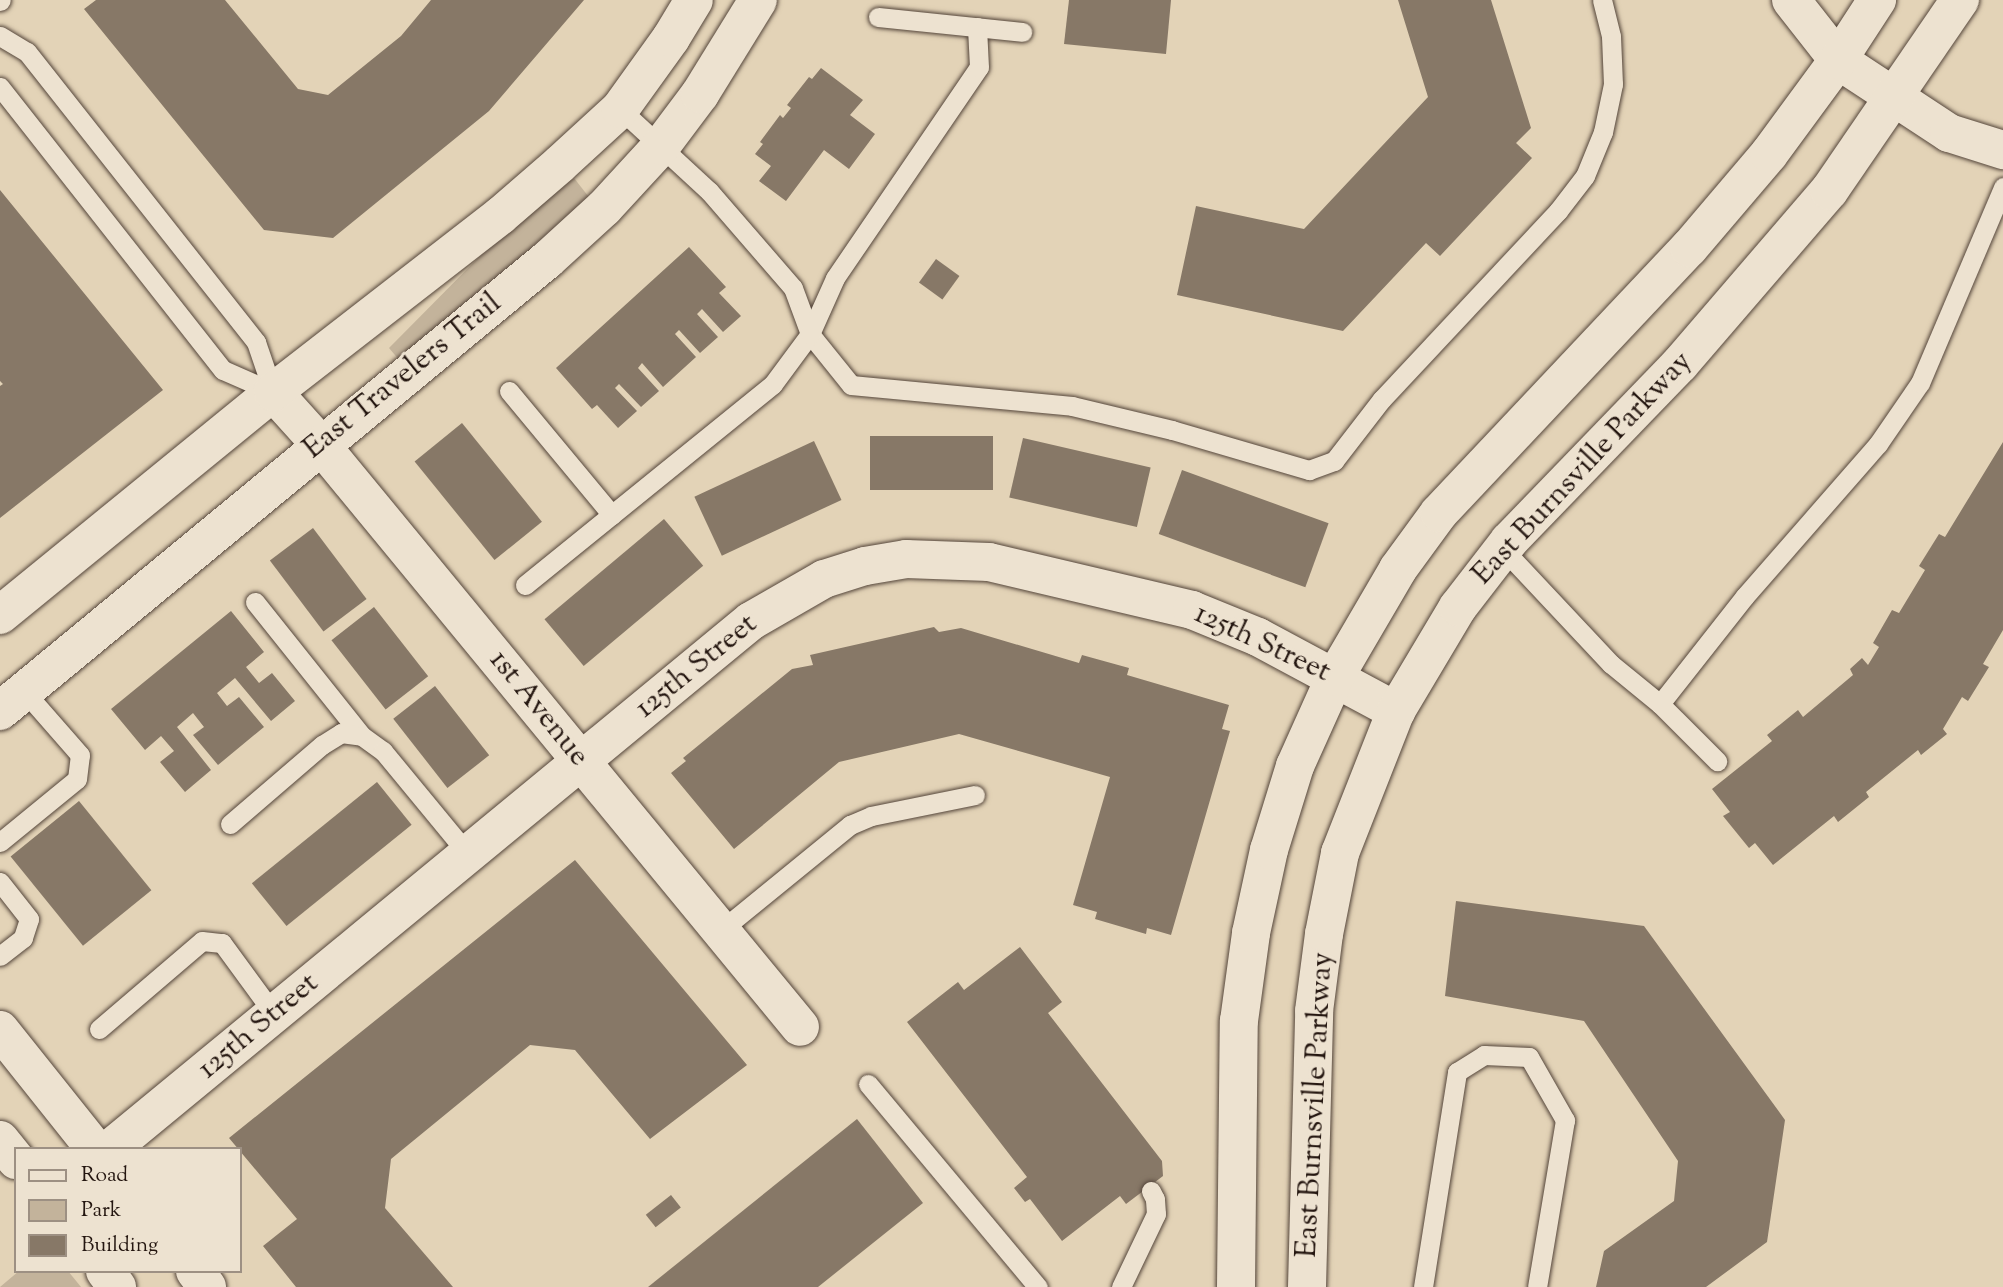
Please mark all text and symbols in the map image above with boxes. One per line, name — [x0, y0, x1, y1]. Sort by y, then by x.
street label: East Travelers Trail — [297, 286, 509, 468]
street label: East Burnsville Parkway — [1466, 345, 1700, 593]
street label: 125th Street — [1188, 597, 1336, 691]
street label: 125th Street — [629, 607, 765, 727]
street label: 1st Avenue — [480, 644, 596, 774]
street label: East Burnsville Parkway — [1290, 951, 1342, 1259]
street label: 125th Street — [191, 966, 327, 1088]
legend — [14, 1147, 242, 1273]
text: Road — [81, 1161, 128, 1191]
text: Park — [81, 1196, 121, 1226]
text: Building — [81, 1231, 158, 1261]

